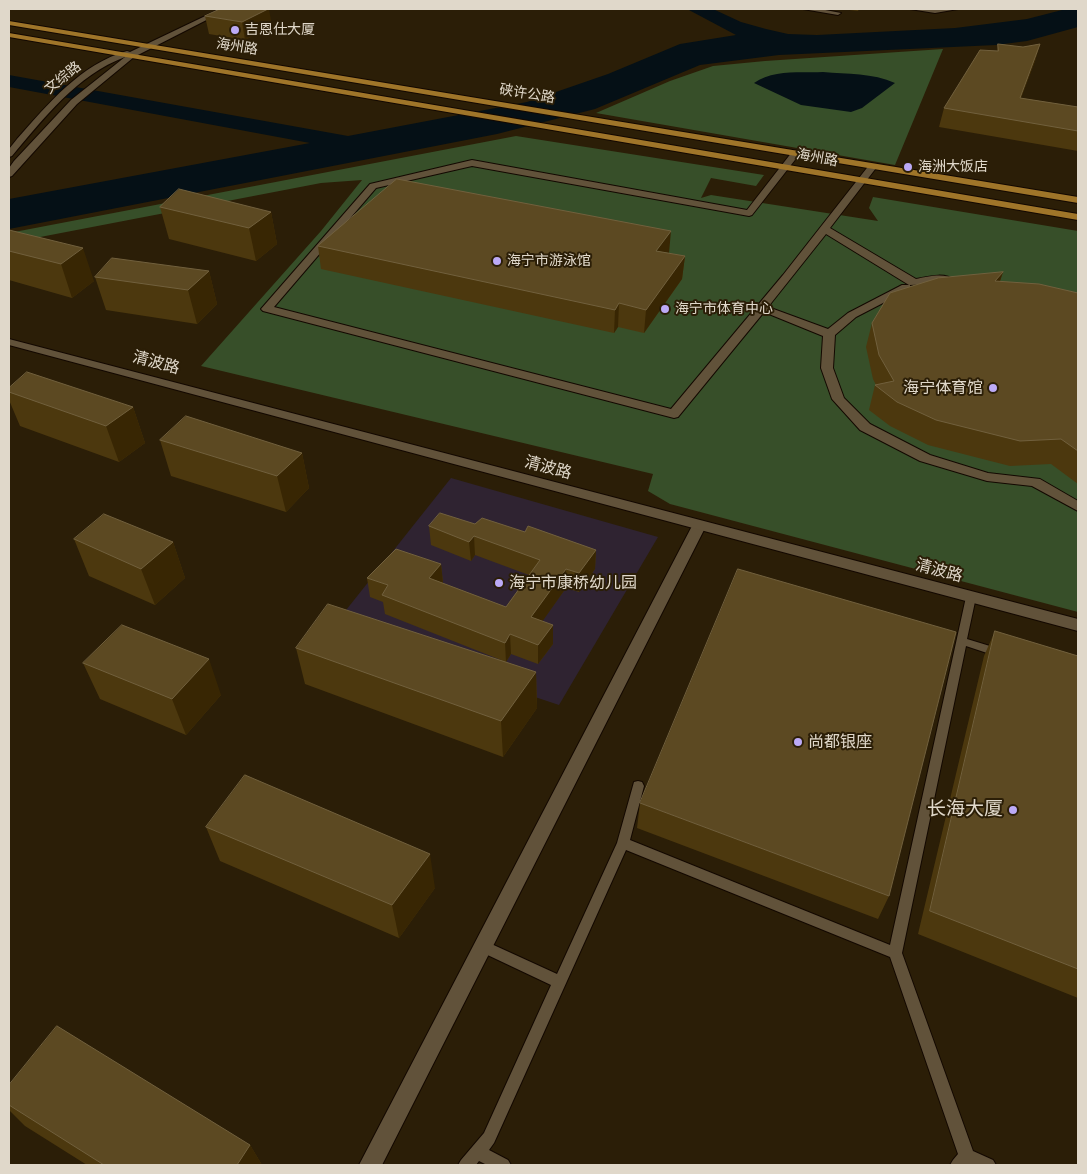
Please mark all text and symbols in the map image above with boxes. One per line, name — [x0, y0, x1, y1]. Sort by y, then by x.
place label: 吉恩仕大厦 — [245, 22, 315, 38]
marker: 吉恩仕大厦 — [229, 24, 241, 36]
street label: 海州路 — [215, 35, 259, 59]
street label: 文综路 — [41, 58, 85, 98]
street label: 硖许公路 — [498, 81, 556, 107]
street label: 海州路 — [795, 146, 839, 170]
place label: 海洲大饭店 — [918, 159, 988, 175]
marker: 海洲大饭店 — [902, 161, 914, 173]
place label: 海宁市游泳馆 — [507, 253, 591, 269]
marker: 海宁市游泳馆 — [491, 255, 503, 267]
place label: 海宁市体育中心 — [675, 301, 773, 317]
marker: 海宁市体育中心 — [659, 303, 671, 315]
street label: 清波路 — [130, 348, 182, 378]
place label: 海宁体育馆 — [903, 378, 983, 398]
marker: 海宁体育馆 — [987, 382, 999, 394]
street label: 清波路 — [522, 453, 574, 483]
street label: 清波路 — [913, 556, 965, 586]
place label: 海宁市康桥幼儿园 — [509, 573, 637, 593]
marker: 海宁市康桥幼儿园 — [493, 577, 505, 589]
place label: 尚都银座 — [808, 732, 872, 752]
marker: 尚都银座 — [792, 736, 804, 748]
place label: 长海大厦 — [927, 799, 1003, 821]
marker: 长海大厦 — [1007, 804, 1019, 816]

